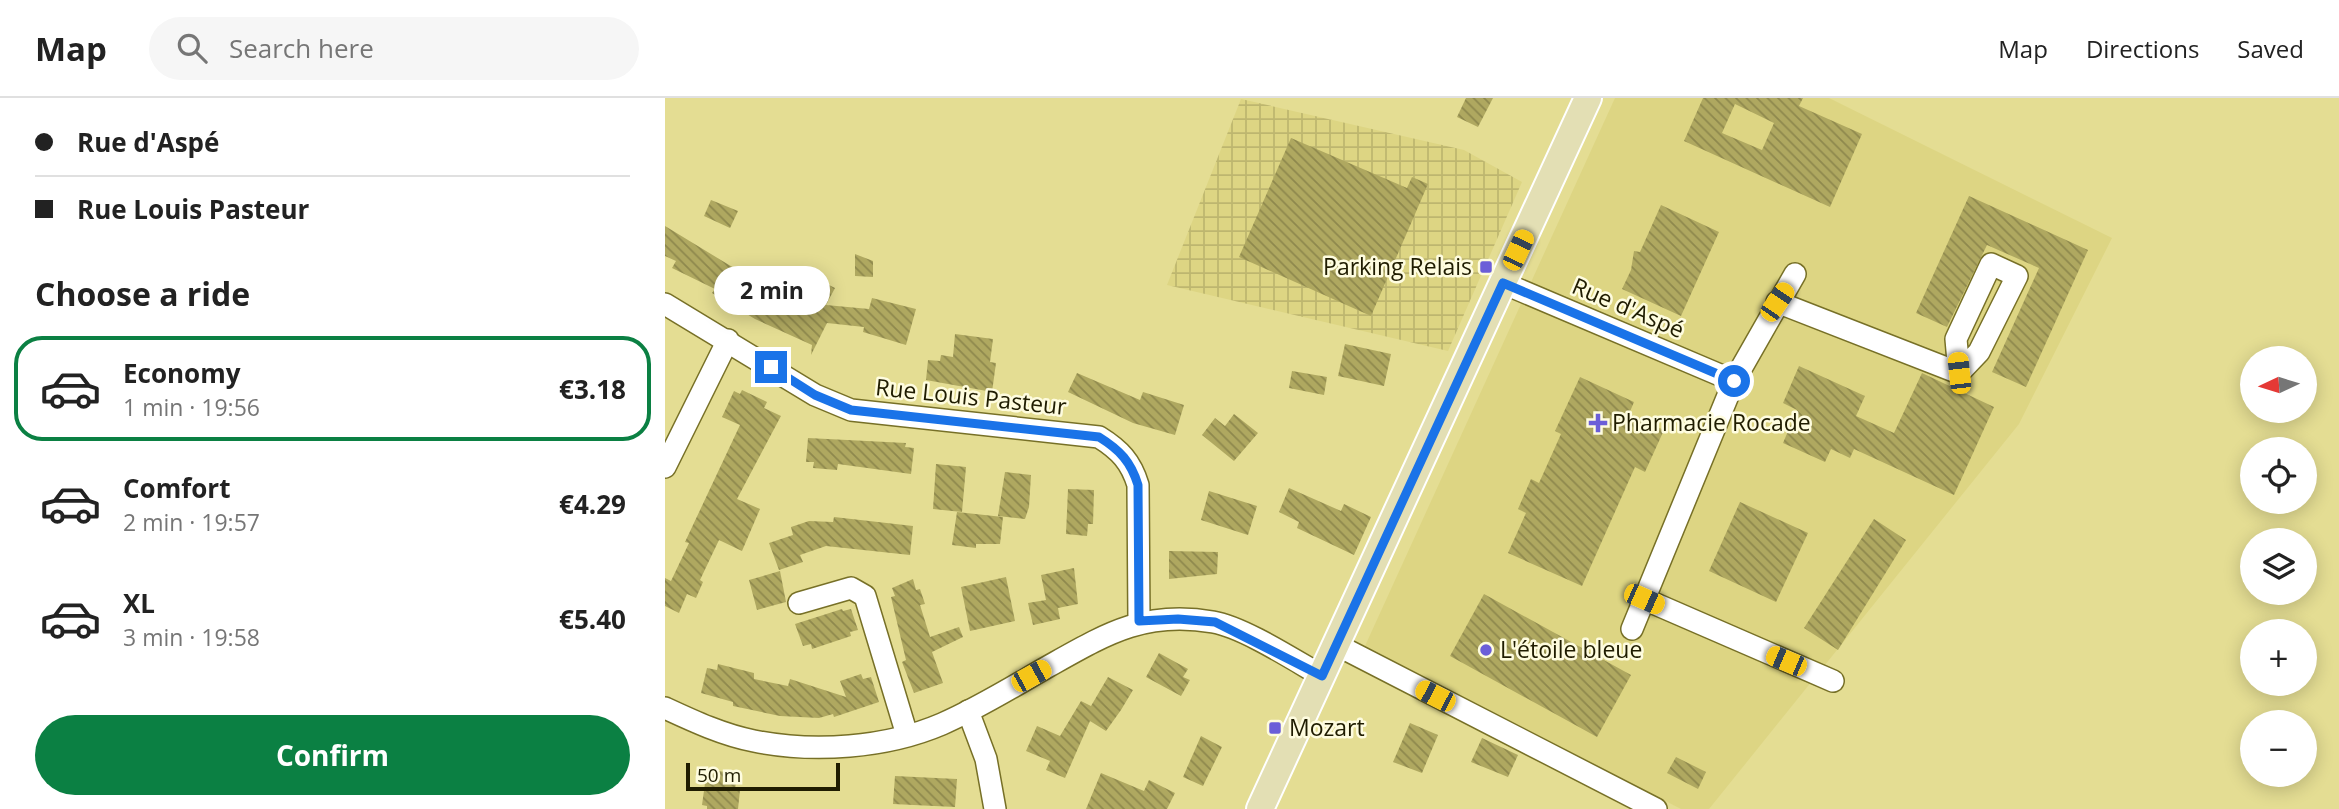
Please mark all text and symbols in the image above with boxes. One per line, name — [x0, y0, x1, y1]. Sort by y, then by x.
search box — [149, 17, 639, 80]
text: Map — [35, 26, 107, 71]
icon: search — [173, 29, 211, 67]
text: Search here — [229, 30, 374, 66]
text: Map — [1998, 32, 2048, 65]
text: Directions — [2086, 32, 2199, 65]
text: Saved — [2237, 32, 2304, 65]
text: Rue d'Aspé — [77, 124, 219, 160]
text: Rue Louis Pasteur — [77, 191, 309, 227]
car — [1500, 227, 1537, 273]
place label: Parking Relais — [1323, 250, 1472, 282]
marker: Parking Relais — [1478, 259, 1494, 275]
callout: 2 min — [713, 266, 829, 314]
street label: Rue d'Aspé — [1567, 269, 1689, 345]
text: Choose a ride — [35, 272, 250, 315]
text: 2 min — [740, 274, 804, 306]
car — [1757, 279, 1798, 325]
north arrow — [2240, 346, 2317, 424]
map controls — [2240, 346, 2317, 787]
route end — [755, 351, 787, 383]
car — [1947, 351, 1972, 395]
text: Economy — [123, 355, 241, 391]
icon: car — [39, 357, 102, 420]
route start — [1718, 365, 1750, 397]
street label: Rue Louis Pasteur — [874, 370, 1069, 422]
text: €3.18 — [559, 371, 626, 407]
text: 1 min · 19:56 — [123, 391, 260, 423]
place label: Pharmacie Rocade — [1612, 406, 1811, 438]
marker: Pharmacie Rocade — [1590, 415, 1606, 431]
button: locate — [2240, 437, 2317, 514]
text: Comfort — [123, 470, 230, 506]
icon: car — [39, 472, 102, 535]
text: €4.29 — [559, 486, 626, 522]
text: 2 min · 19:57 — [123, 506, 260, 538]
button: layers — [2240, 528, 2317, 605]
car — [1621, 581, 1668, 617]
text: XL — [123, 585, 155, 621]
icon: car — [39, 587, 102, 650]
text: €5.40 — [559, 601, 626, 637]
button: + — [2240, 619, 2317, 696]
text: 3 min · 19:58 — [123, 621, 260, 653]
place label: L'étoile bleue — [1500, 633, 1642, 665]
marker: L'étoile bleue — [1478, 642, 1494, 658]
car — [1763, 643, 1810, 679]
car — [1008, 657, 1055, 695]
car — [1412, 677, 1459, 715]
button: − — [2240, 710, 2317, 787]
place label: Mozart — [1289, 711, 1365, 743]
button: Confirm — [35, 715, 630, 795]
marker: Mozart — [1267, 720, 1283, 736]
scale bar — [686, 760, 840, 792]
text: 50 m — [697, 762, 741, 788]

